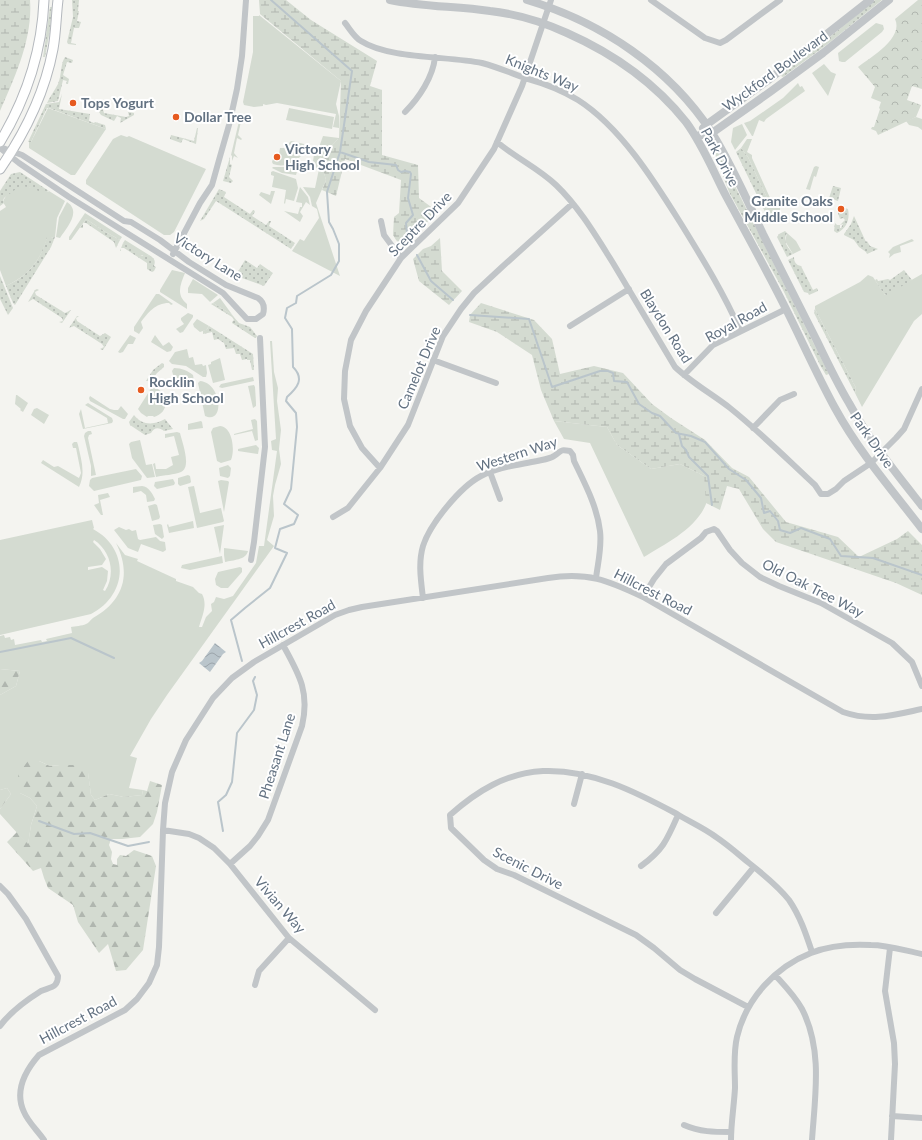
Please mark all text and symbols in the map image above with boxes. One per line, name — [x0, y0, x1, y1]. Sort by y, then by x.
street label: Wyckford Boulevard — [719, 27, 831, 114]
street label: Knights Way — [503, 50, 582, 95]
place label: Tops Yogurt — [81, 94, 155, 111]
marker: Tops Yogurt — [68, 98, 78, 108]
place label: Dollar Tree — [184, 108, 252, 125]
marker: Dollar Tree — [171, 112, 181, 122]
street label: Park Drive — [698, 124, 743, 189]
place label: Victory High School — [284, 140, 360, 173]
marker: Victory High School — [272, 152, 282, 162]
street label: Sceptre Drive — [385, 188, 455, 260]
place label: Granite Oaks Middle School — [744, 192, 833, 225]
marker: Granite Oaks Middle School — [836, 204, 846, 214]
street label: Victory Lane — [171, 229, 246, 284]
street label: Blaydon Road — [637, 286, 696, 366]
street label: Royal Road — [702, 298, 770, 345]
street label: Camelot Drive — [393, 324, 444, 412]
place label: Rocklin High School — [149, 373, 224, 406]
marker: Rocklin High School — [136, 385, 146, 395]
street label: Park Drive — [847, 408, 898, 471]
street label: Western Way — [474, 432, 560, 475]
street label: Old Oak Tree Way — [760, 555, 867, 621]
street label: Hillcrest Road — [611, 565, 695, 618]
street label: Hillcrest Road — [255, 595, 338, 652]
street label: Pheasant Lane — [255, 711, 298, 801]
street label: Scenic Drive — [490, 843, 566, 892]
street label: Vivian Way — [251, 873, 310, 937]
street label: Hillcrest Road — [36, 992, 119, 1047]

